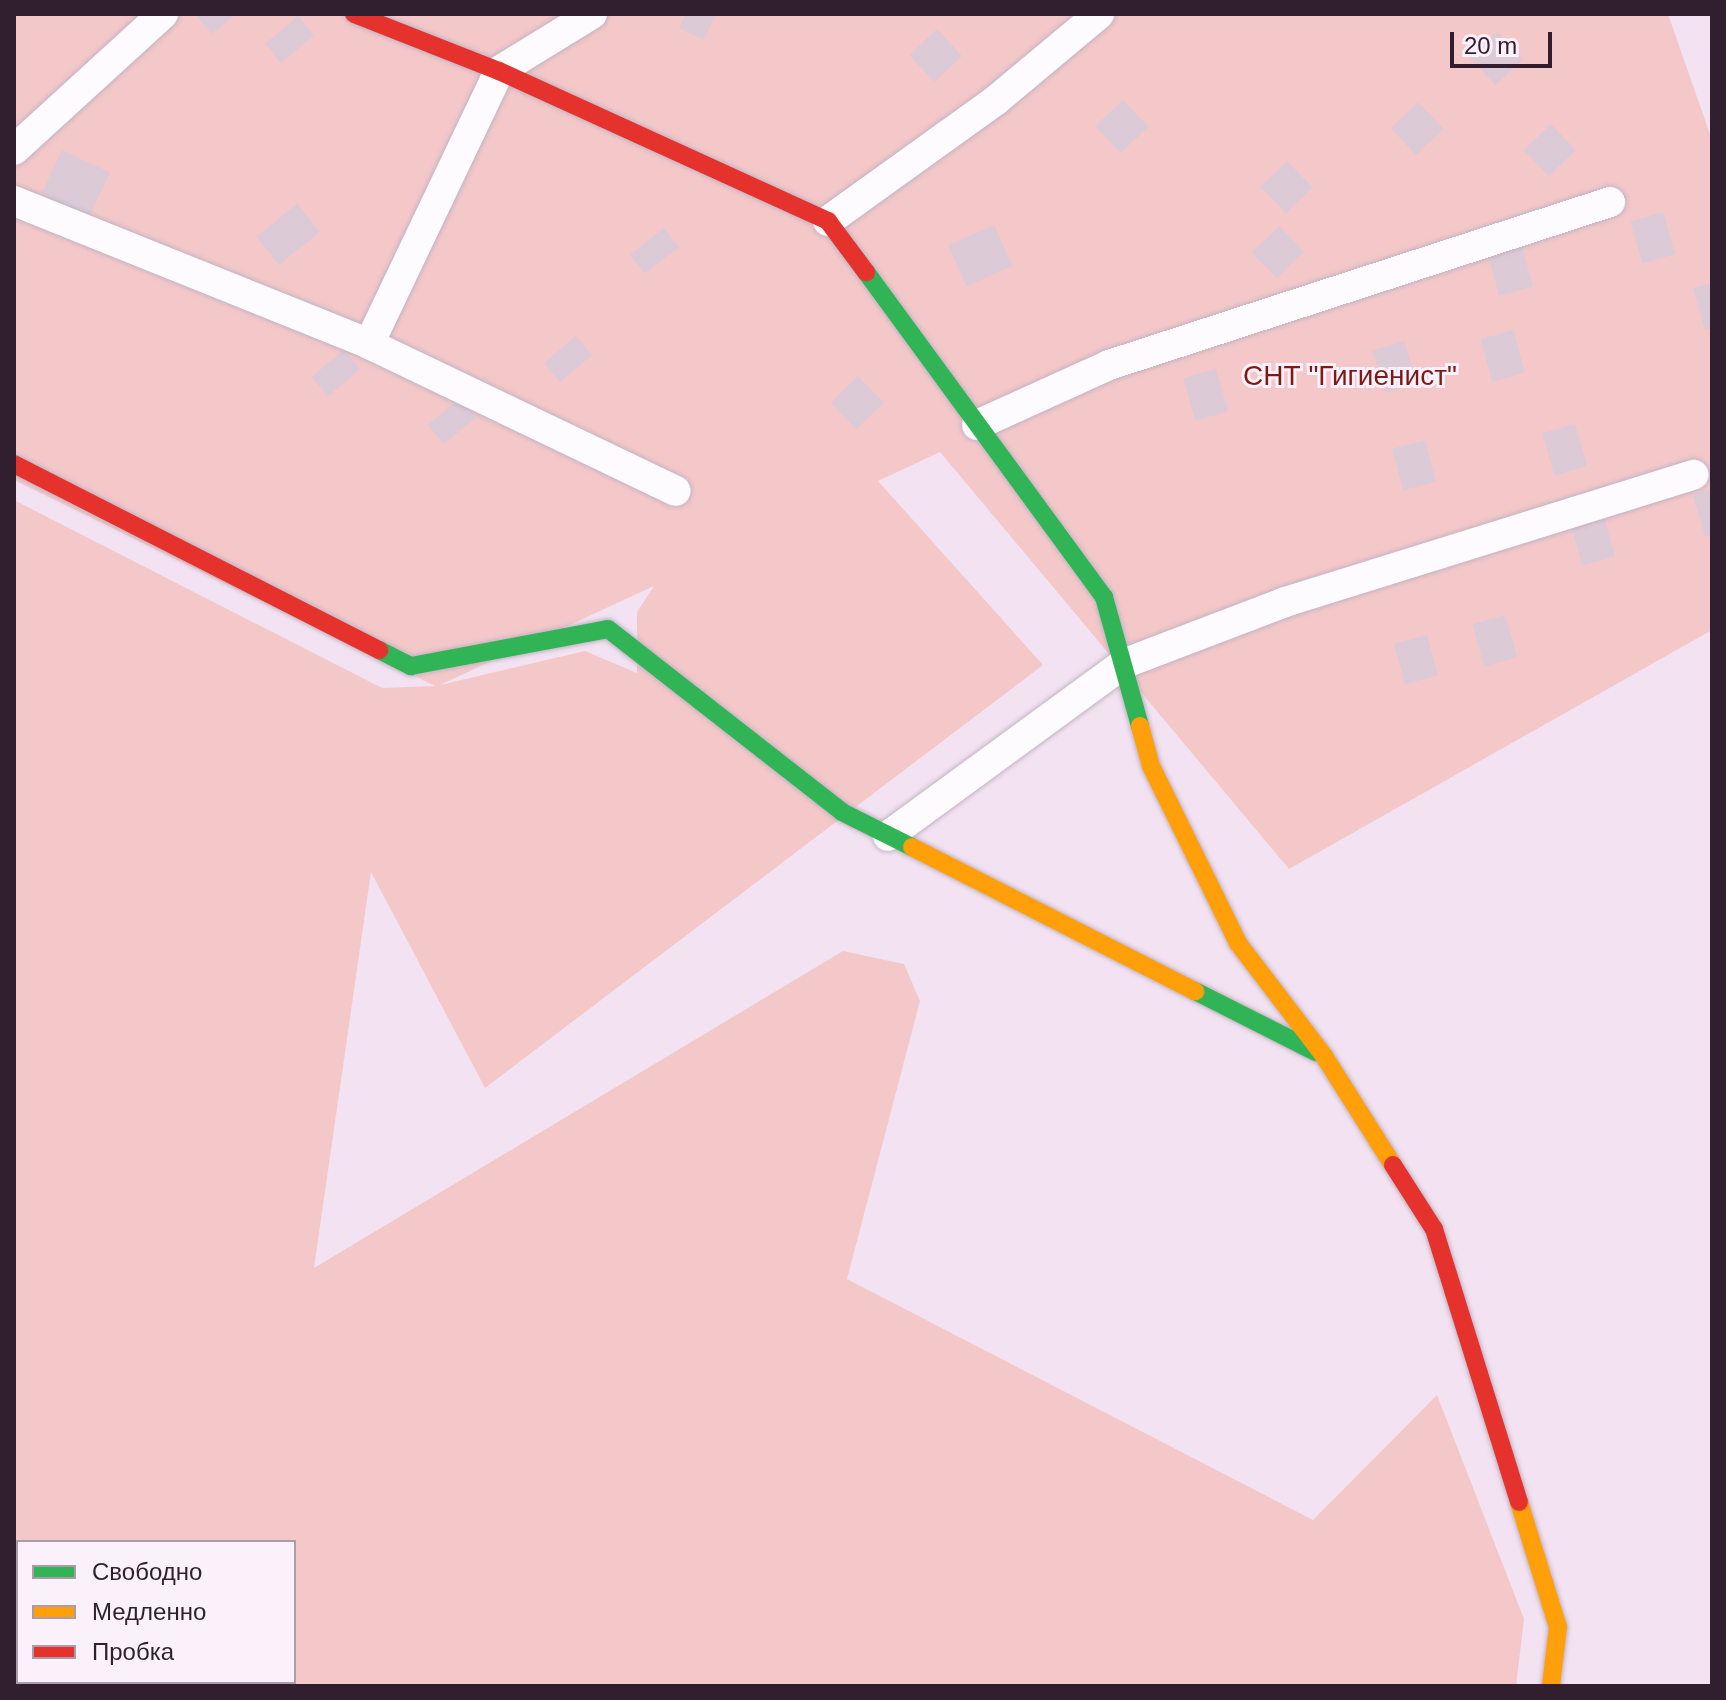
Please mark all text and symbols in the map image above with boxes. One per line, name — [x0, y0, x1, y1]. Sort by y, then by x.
scale bar — [1454, 16, 1556, 66]
text: 20 m — [1464, 32, 1517, 59]
park label: СНТ "Гигиенист" — [1243, 359, 1457, 393]
legend — [16, 1540, 296, 1684]
text: Свободно — [92, 1558, 202, 1585]
text: Медленно — [92, 1598, 206, 1625]
text: Пробка — [92, 1638, 174, 1665]

